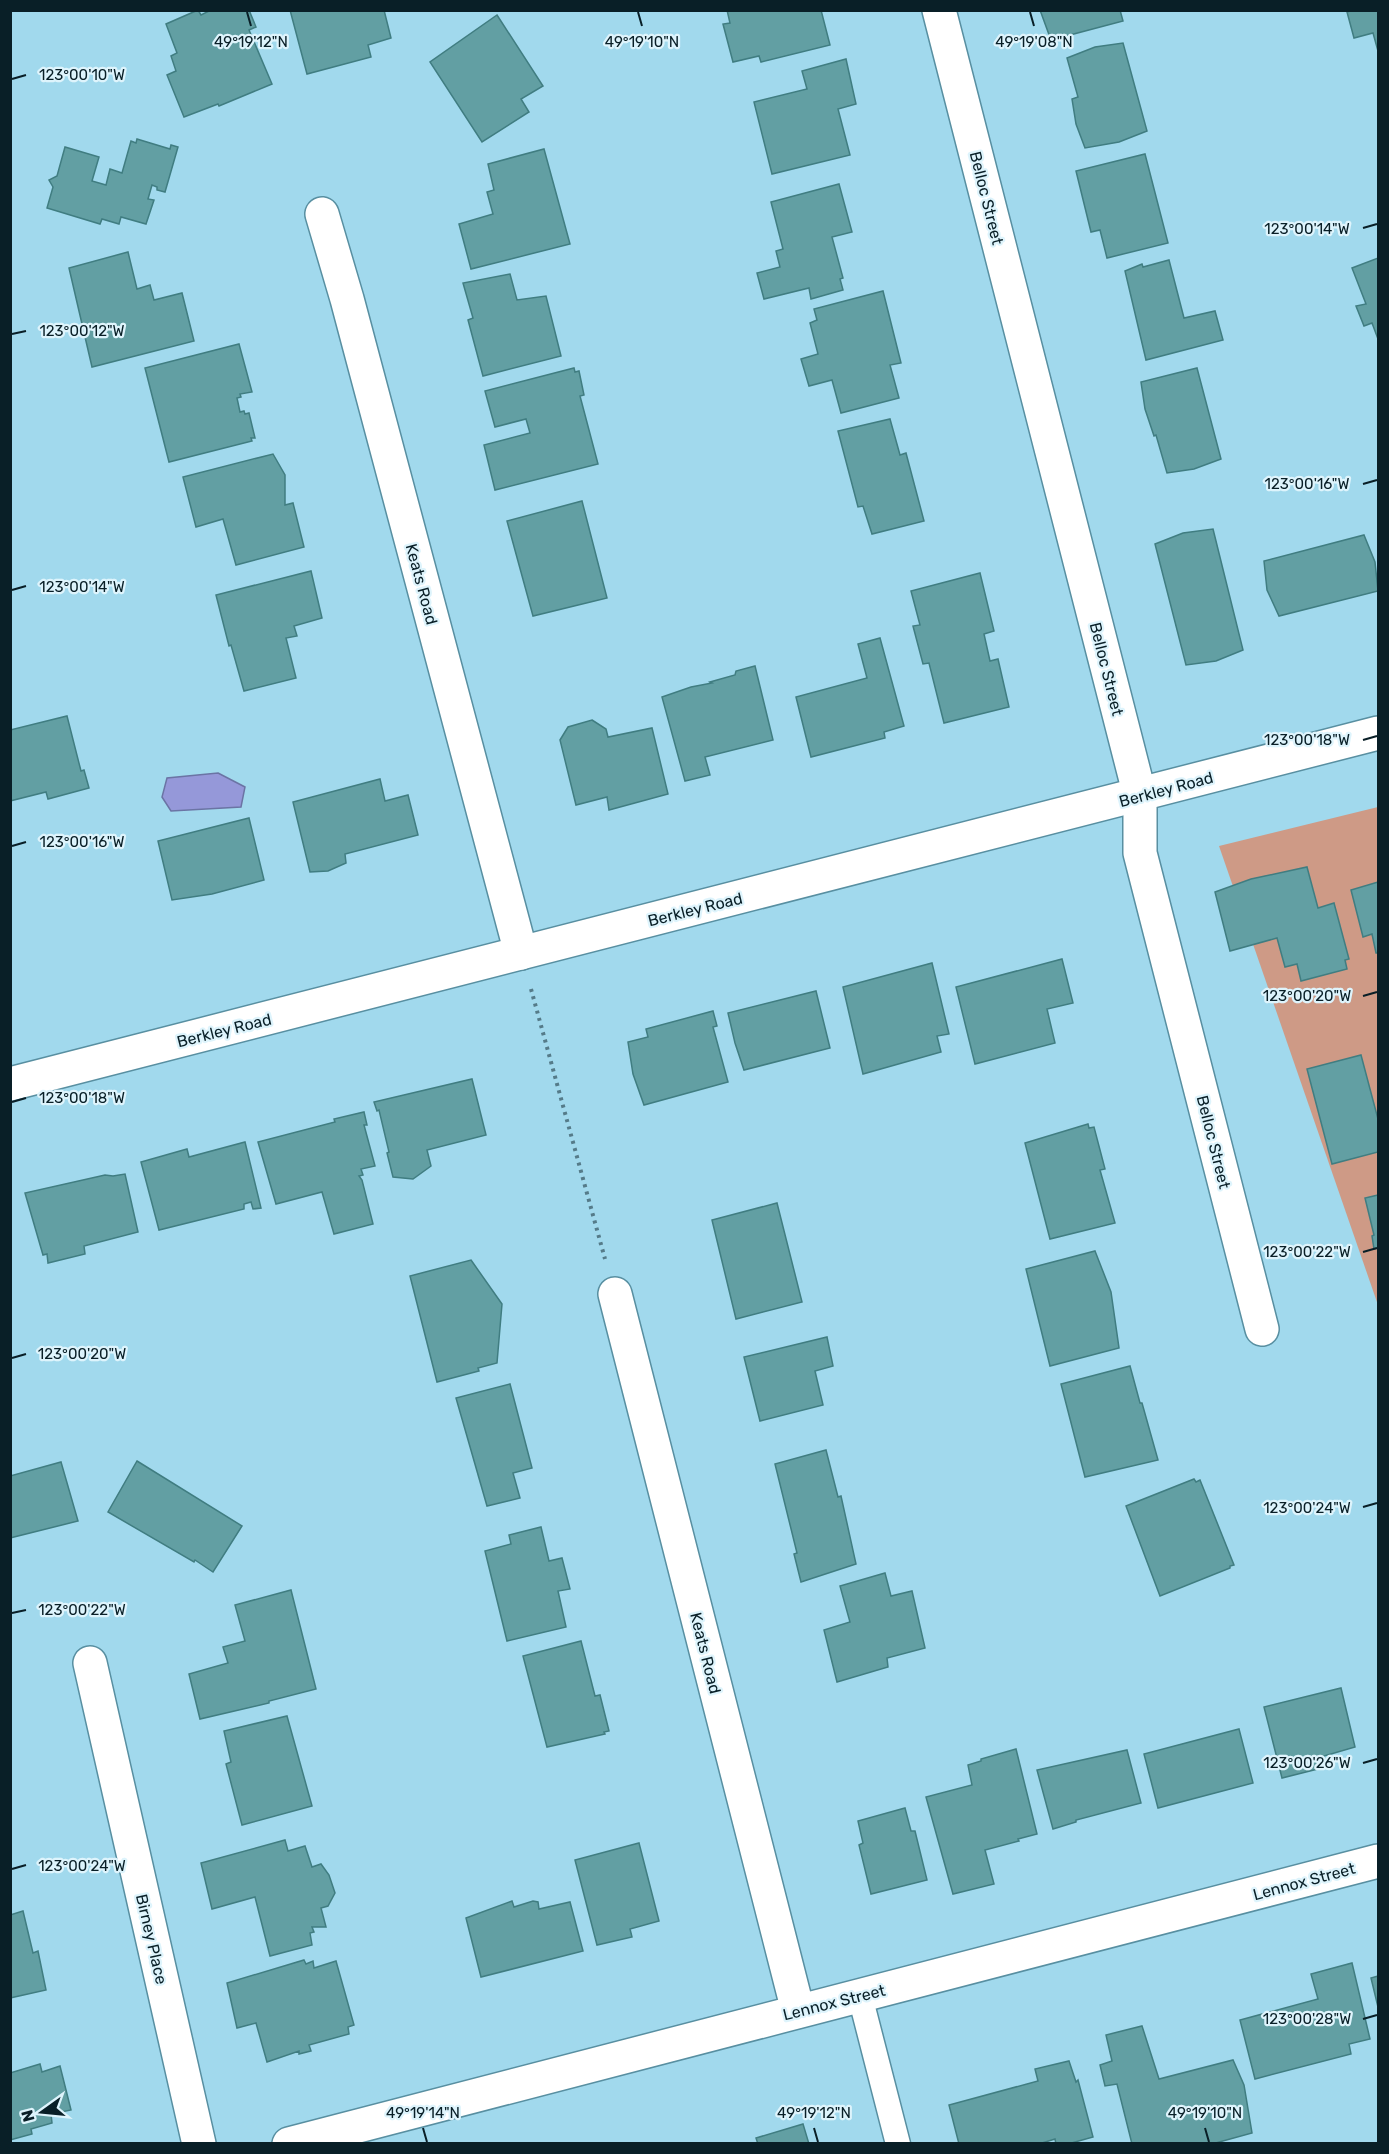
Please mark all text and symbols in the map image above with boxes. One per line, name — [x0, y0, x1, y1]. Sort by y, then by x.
text: 49°19'12"N — [214, 33, 288, 51]
text: 49°19'10"N — [605, 33, 679, 51]
text: 49°19'08"N — [995, 33, 1073, 51]
text: 123°00'10"W — [39, 66, 125, 84]
street label: Belloc Street — [966, 149, 1007, 247]
text: 123°00'14"W — [1264, 220, 1350, 238]
text: 123°00'12"W — [39, 322, 125, 340]
text: 123°00'16"W — [1265, 475, 1349, 493]
street label: Keats Road — [402, 542, 441, 627]
text: 123°00'14"W — [39, 578, 125, 596]
street label: Belloc Street — [1086, 620, 1127, 718]
text: 123°00'18"W — [1264, 731, 1350, 749]
street label: Berkley Road — [1117, 768, 1215, 811]
text: 123°00'16"W — [40, 833, 124, 851]
street label: Berkley Road — [646, 889, 744, 930]
text: 123°00'20"W — [1263, 987, 1351, 1005]
street label: Berkley Road — [175, 1010, 273, 1051]
text: 123°00'18"W — [39, 1089, 125, 1107]
street label: Belloc Street — [1193, 1093, 1234, 1191]
text: 123°00'22"W — [1263, 1243, 1351, 1261]
text: 123°00'20"W — [38, 1345, 126, 1363]
text: 123°00'24"W — [1263, 1499, 1351, 1517]
text: 123°00'22"W — [38, 1601, 126, 1619]
street label: Keats Road — [686, 1610, 725, 1696]
text: 123°00'26"W — [1263, 1754, 1351, 1772]
text: 123°00'24"W — [38, 1857, 126, 1875]
street label: Lennox Street — [1251, 1859, 1357, 1904]
street label: Birney Place — [132, 1892, 171, 1986]
street label: Lennox Street — [781, 1981, 887, 2024]
text: 123°00'28"W — [1263, 2010, 1351, 2028]
north arrow — [12, 2082, 72, 2142]
text: 49°19'14"N — [386, 2104, 460, 2122]
text: 49°19'12"N — [777, 2104, 851, 2122]
text: 49°19'10"N — [1168, 2104, 1242, 2122]
text: N — [17, 2108, 39, 2124]

